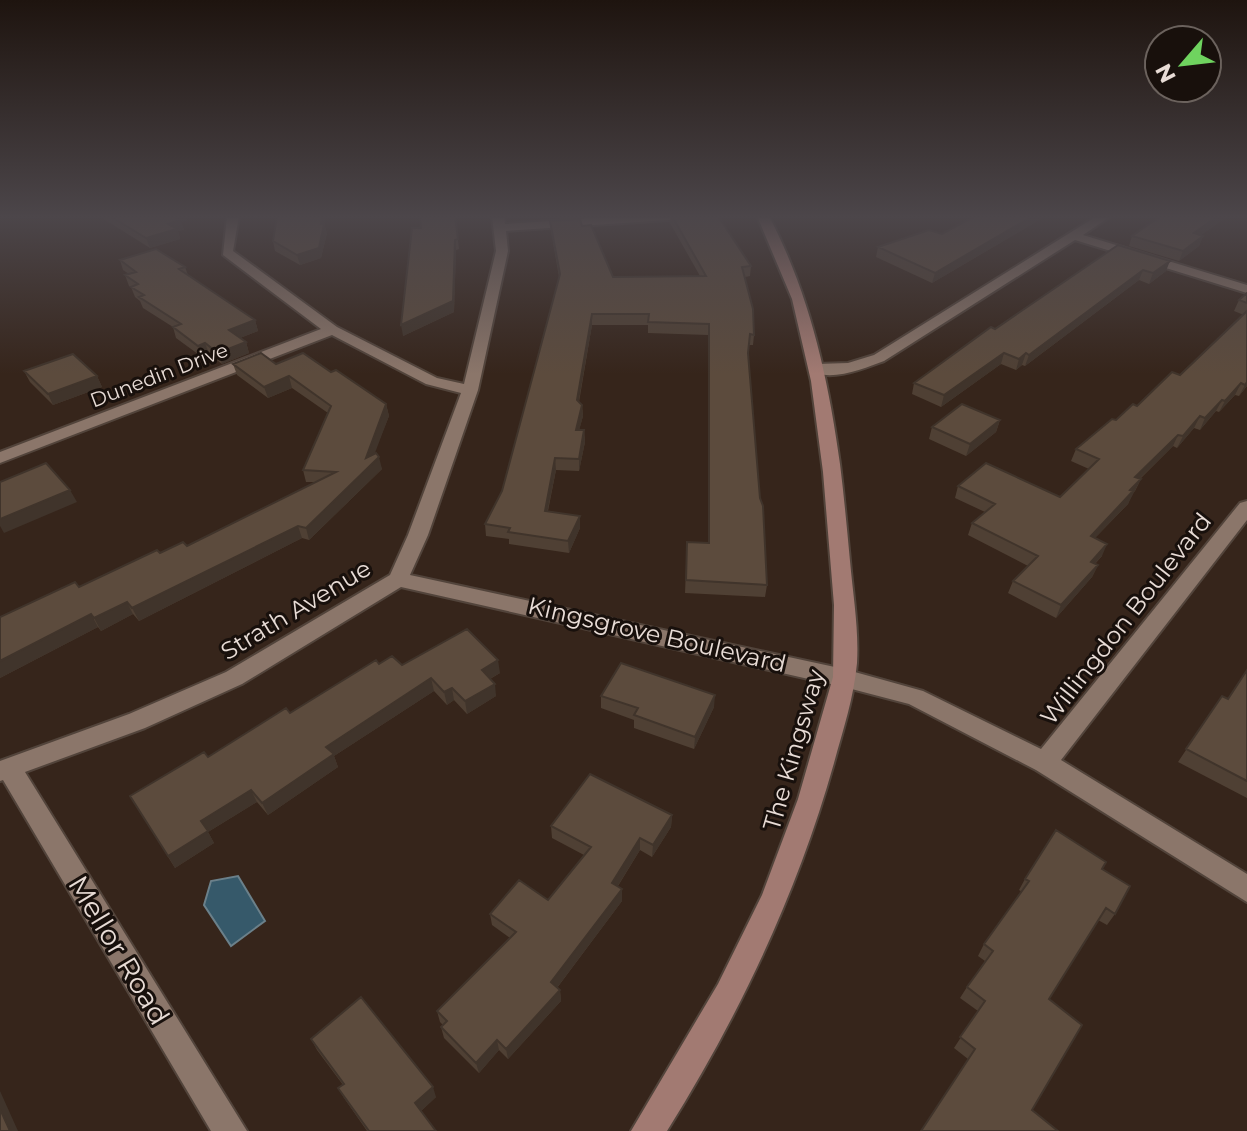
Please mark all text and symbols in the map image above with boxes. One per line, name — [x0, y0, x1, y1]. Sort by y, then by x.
north arrow — [1143, 24, 1223, 104]
text: N — [1150, 59, 1182, 87]
street label: Dunedin Drive — [87, 338, 231, 412]
street label: Willingdon Boulevard — [1034, 507, 1217, 730]
street label: Strath Avenue — [215, 553, 376, 666]
street label: Kingsgrove Boulevard — [525, 591, 789, 678]
street label: The Kingsway — [757, 666, 830, 834]
street label: Mellor Road — [61, 869, 177, 1031]

